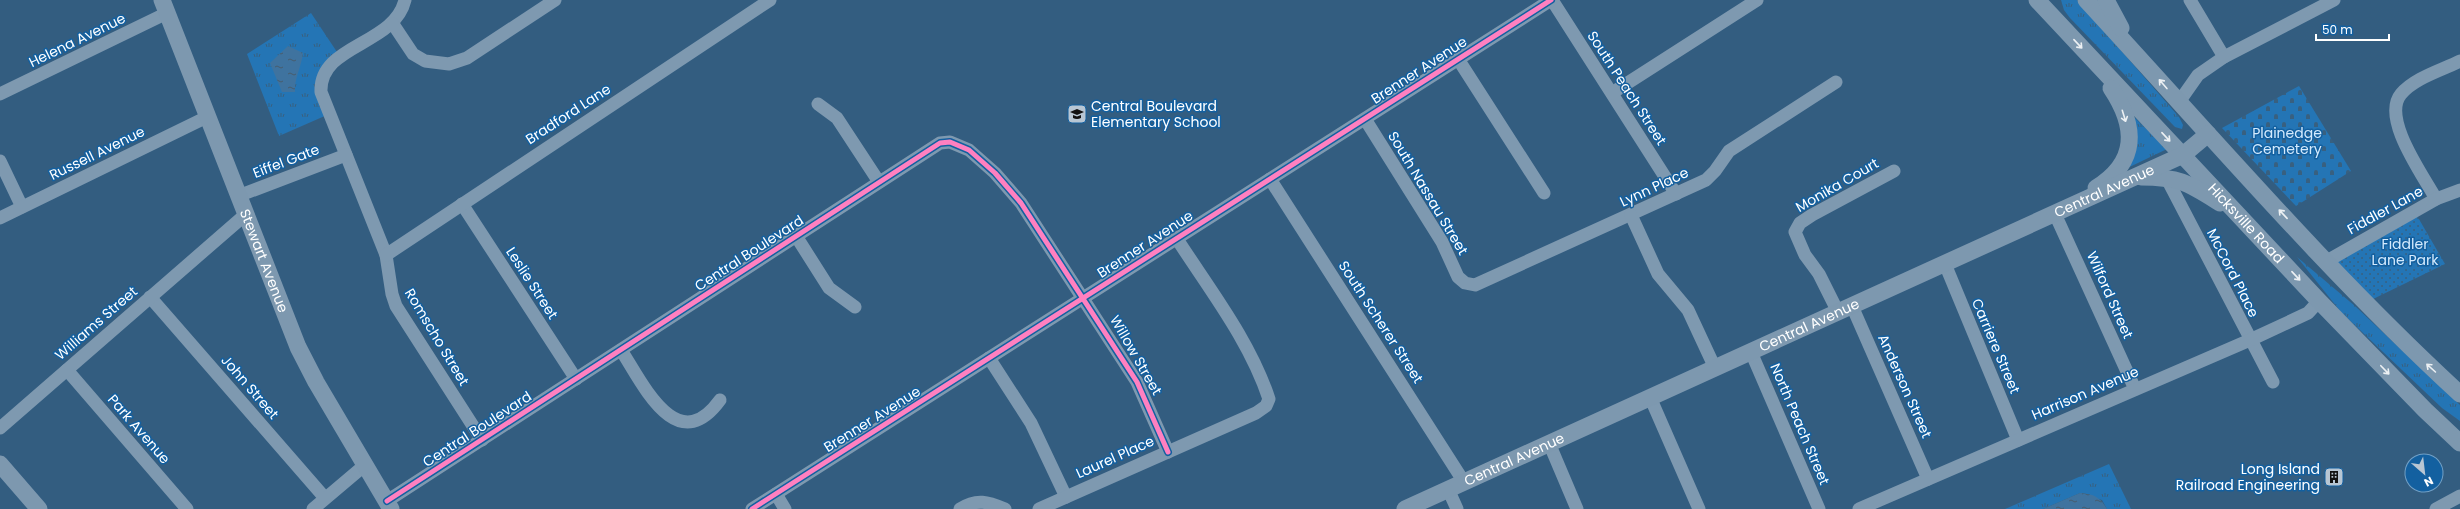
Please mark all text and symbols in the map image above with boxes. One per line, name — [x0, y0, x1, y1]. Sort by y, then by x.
street label: Helena Avenue — [25, 8, 129, 72]
scale bar — [2316, 16, 2389, 42]
text: 50 m — [2322, 21, 2353, 38]
street label: South Peach Street — [1583, 27, 1671, 149]
street label: Brenner Avenue — [1367, 31, 1471, 109]
one-way arrow — [2074, 39, 2083, 49]
street label: Bradford Lane — [522, 79, 615, 149]
one-way arrow — [2158, 79, 2167, 90]
place label: Central Boulevard Elementary School — [1091, 96, 1221, 132]
school or university icon: Central Boulevard Elementary School — [1066, 103, 1088, 125]
one-way arrow — [2121, 109, 2128, 122]
street label: Russell Avenue — [46, 121, 148, 185]
park label: Plainedge Cemetery — [2252, 123, 2322, 159]
street label: South Nassau Street — [1383, 127, 1473, 259]
one-way arrow — [2161, 132, 2171, 142]
street label: Eiffel Gate — [250, 139, 322, 183]
street label: Monika Court — [1792, 153, 1882, 217]
street label: Central Avenue — [2051, 159, 2158, 222]
street label: Lynn Place — [1616, 162, 1692, 212]
street label: Hicksville Road — [2204, 179, 2289, 268]
street label: Fiddler Lane — [2344, 181, 2427, 239]
street label: Brenner Avenue — [1093, 205, 1197, 283]
street label: Stewart Avenue — [235, 206, 294, 316]
one-way arrow — [2278, 209, 2287, 219]
street label: Central Boulevard — [691, 210, 807, 296]
street label: McCord Place — [2202, 225, 2264, 321]
park label: Fiddler Lane Park — [2372, 234, 2439, 270]
street label: Leslie Street — [501, 243, 563, 323]
street label: Wilford Street — [2082, 248, 2138, 342]
street label: South Scherer Street — [1334, 257, 1428, 387]
one-way arrow — [2291, 271, 2300, 281]
street label: Williams Street — [50, 282, 142, 364]
street label: Romscho Street — [400, 285, 474, 389]
street label: Central Avenue — [1756, 293, 1863, 357]
street label: Carriere Street — [1967, 295, 2025, 397]
street label: Willow Street — [1105, 311, 1167, 399]
street label: Anderson Street — [1873, 331, 1937, 441]
street label: John Street — [217, 351, 283, 423]
street label: North Peach Street — [1765, 360, 1835, 488]
street label: Harrison Avenue — [2028, 361, 2142, 425]
one-way arrow — [2426, 363, 2436, 373]
one-way arrow — [2381, 365, 2390, 375]
street label: Brenner Avenue — [820, 381, 924, 457]
street label: Central Boulevard — [419, 386, 535, 472]
street label: Park Avenue — [103, 390, 175, 468]
street label: Central Avenue — [1461, 428, 1568, 491]
street label: Laurel Place — [1073, 431, 1158, 483]
north arrow — [2404, 453, 2444, 493]
place label: Long Island Railroad Engineering — [2176, 459, 2320, 495]
building icon: Long Island Railroad Engineering — [2323, 466, 2345, 488]
text: N — [2421, 473, 2436, 491]

